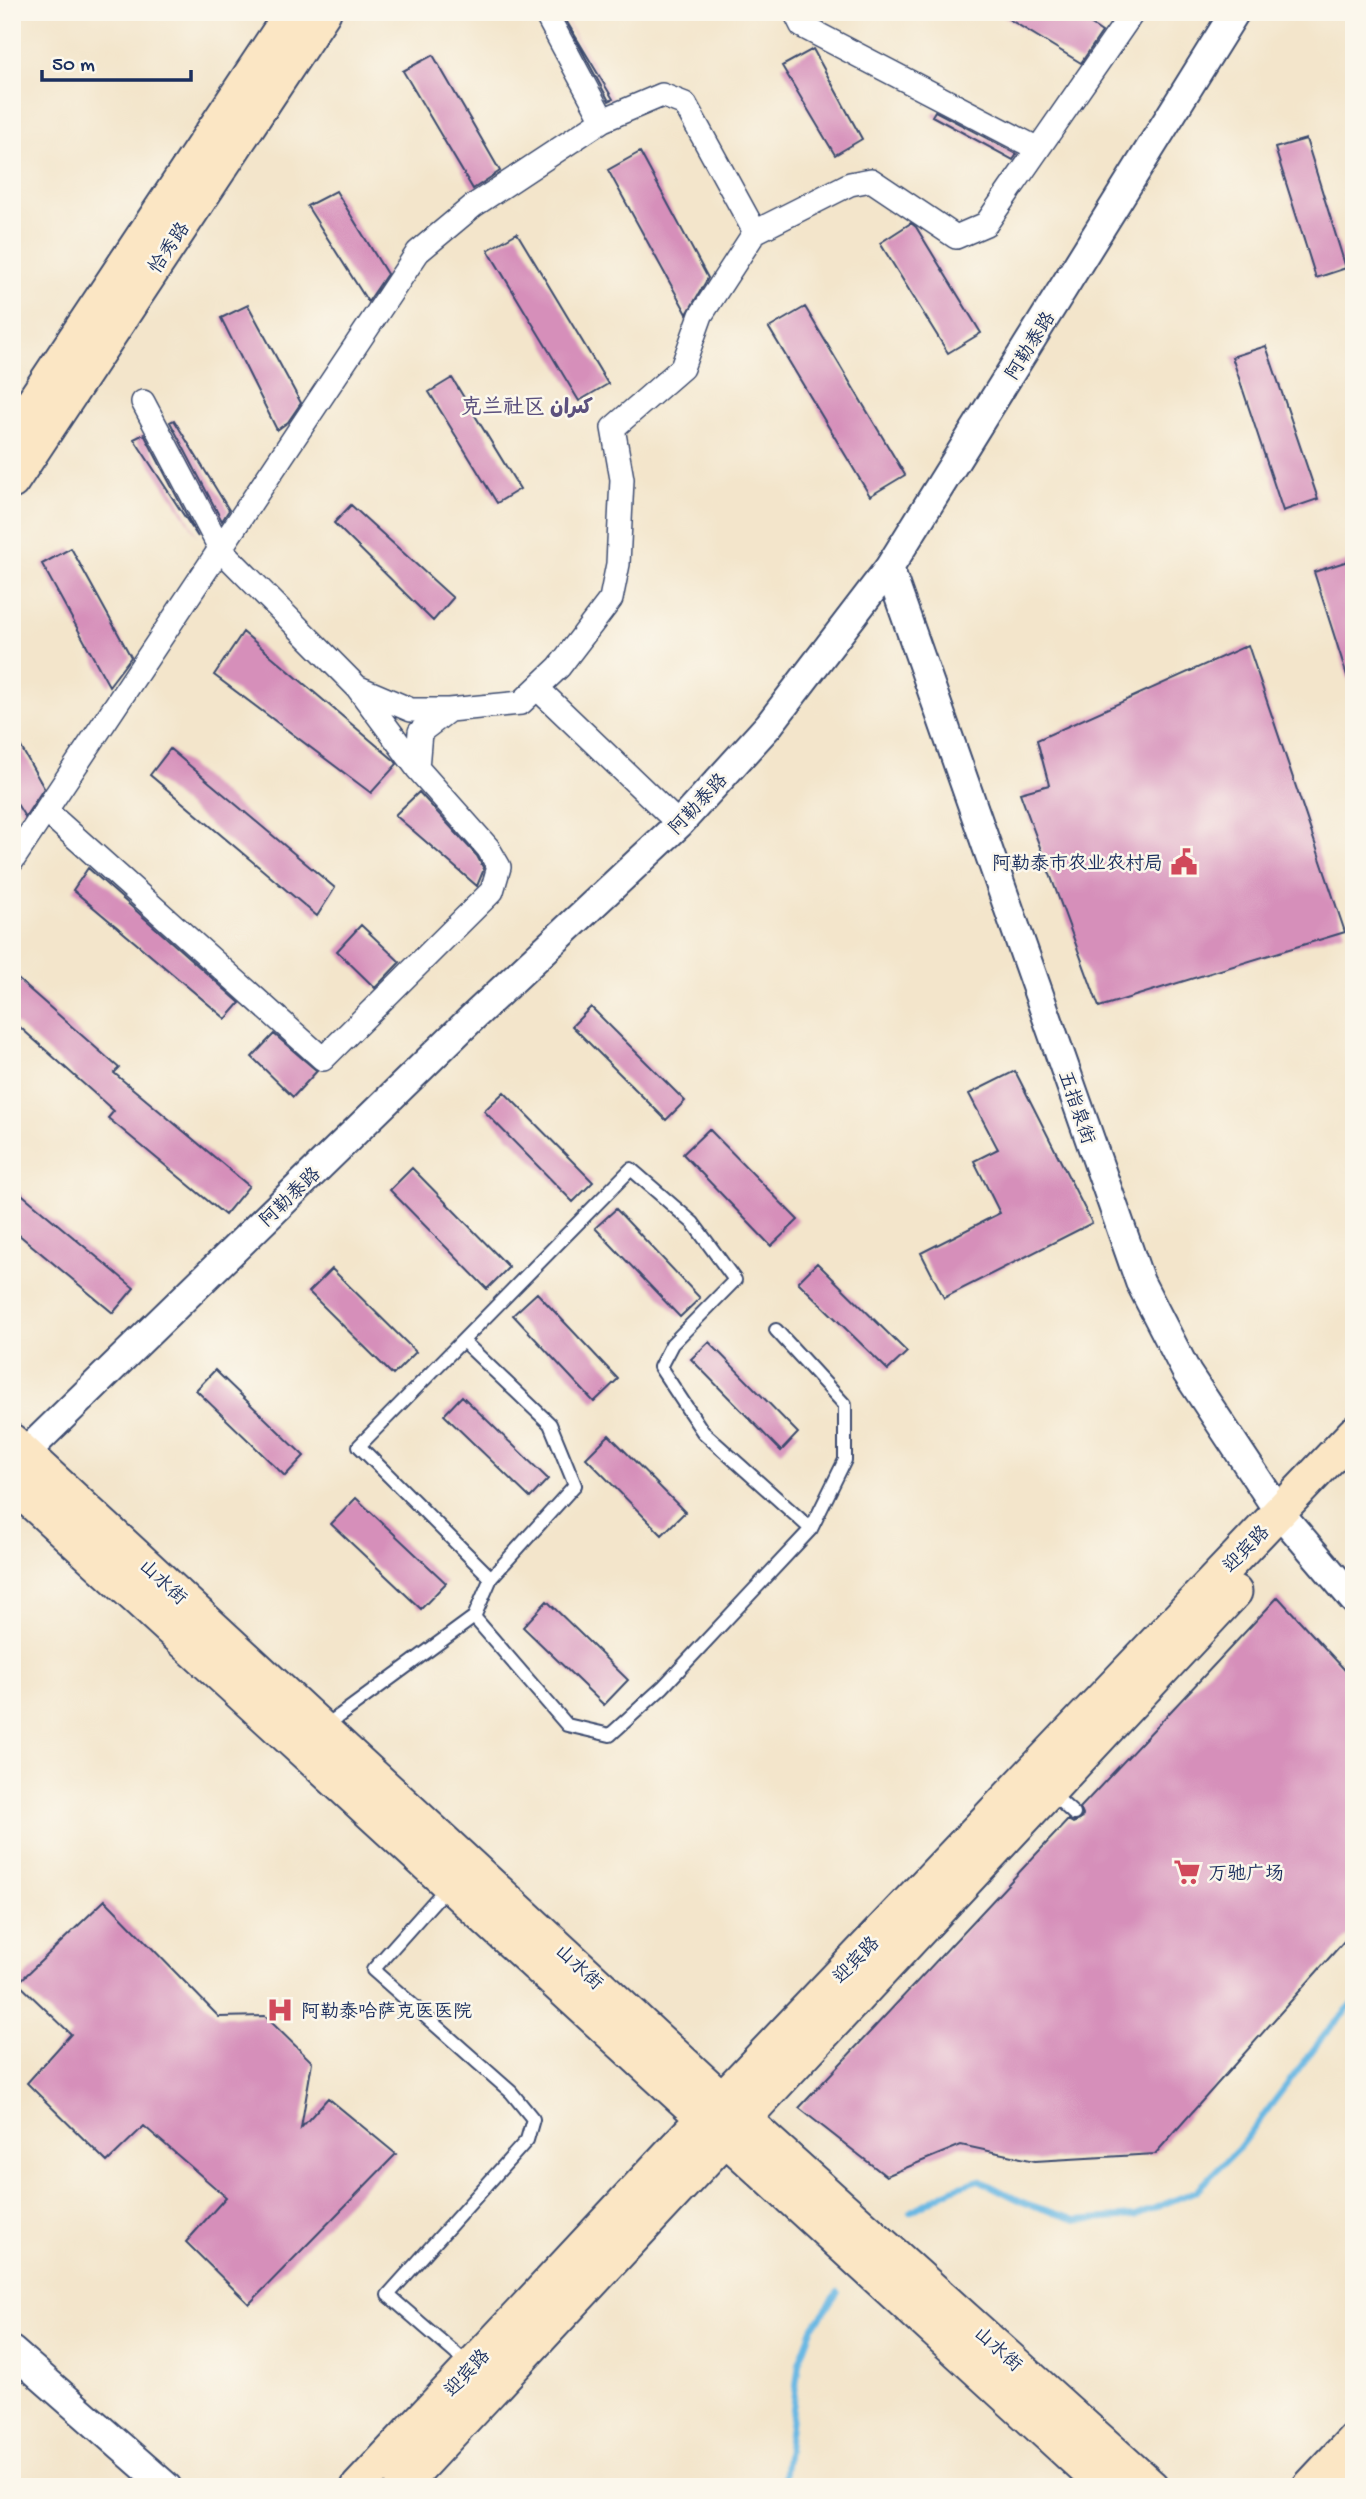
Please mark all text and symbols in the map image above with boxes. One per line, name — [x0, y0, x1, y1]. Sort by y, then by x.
scale bar — [42, 38, 191, 82]
text: 50 m — [52, 54, 95, 79]
street label: 恰秀路 — [145, 218, 196, 279]
street label: 阿勒泰路 — [1001, 308, 1062, 385]
district label: 克兰社区 كىران — [461, 395, 594, 422]
street label: 阿勒泰路 — [664, 769, 734, 841]
public building icon: 阿勒泰市农业农村局 — [1169, 847, 1199, 877]
place label: 阿勒泰市农业农村局 — [992, 852, 1163, 877]
street label: 五指泉街 — [1051, 1068, 1099, 1148]
street label: 阿勒泰路 — [255, 1163, 327, 1233]
street label: 迎宾路 — [1219, 1521, 1276, 1579]
street label: 山水街 — [133, 1555, 191, 1611]
supermarket icon: 万驰广场 — [1172, 1857, 1202, 1887]
place label: 万驰广场 — [1208, 1863, 1284, 1887]
street label: 迎宾路 — [829, 1932, 886, 1990]
street label: 山水街 — [549, 1940, 607, 1996]
hospital icon: 阿勒泰哈萨克医医院 — [265, 1995, 295, 2025]
place label: 阿勒泰哈萨克医医院 — [301, 2001, 472, 2025]
street label: 山水街 — [968, 2322, 1026, 2378]
street label: 迎宾路 — [440, 2345, 496, 2403]

